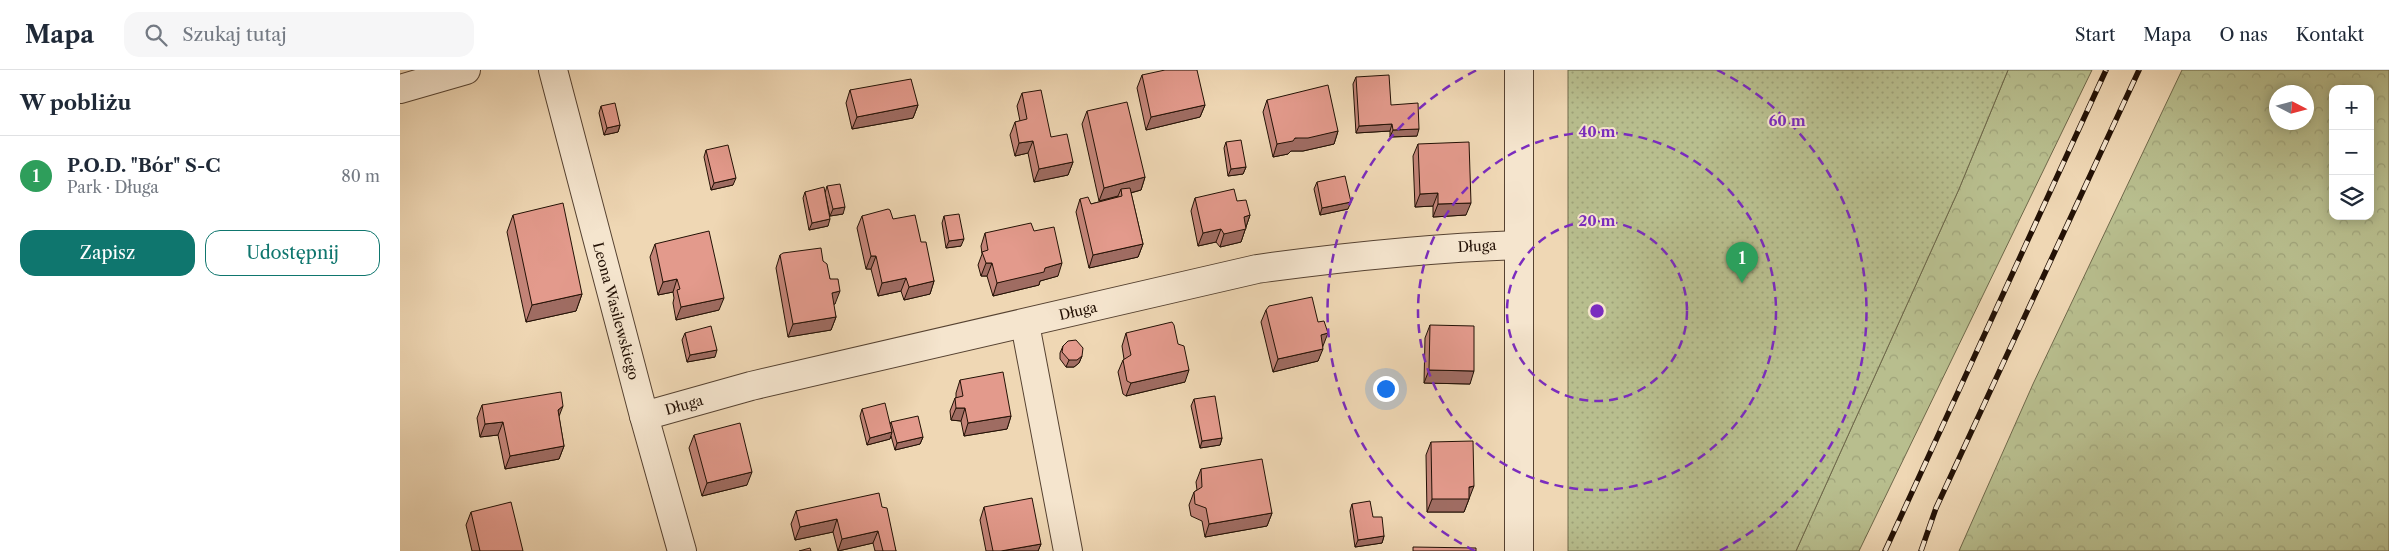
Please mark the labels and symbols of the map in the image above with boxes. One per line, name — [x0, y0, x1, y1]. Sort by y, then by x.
north arrow — [2269, 85, 2314, 130]
text: 60 m — [1768, 111, 1806, 130]
text: 40 m — [1578, 122, 1616, 141]
text: 20 m — [1578, 211, 1616, 230]
street label: Długa — [1457, 236, 1497, 256]
street label: Leona Wasilewskiego — [589, 240, 643, 382]
pin: 1 — [1726, 242, 1758, 283]
street label: Długa — [1057, 298, 1100, 324]
centre of rings — [1588, 302, 1606, 320]
your location — [1373, 376, 1399, 402]
street label: Długa — [663, 391, 706, 419]

